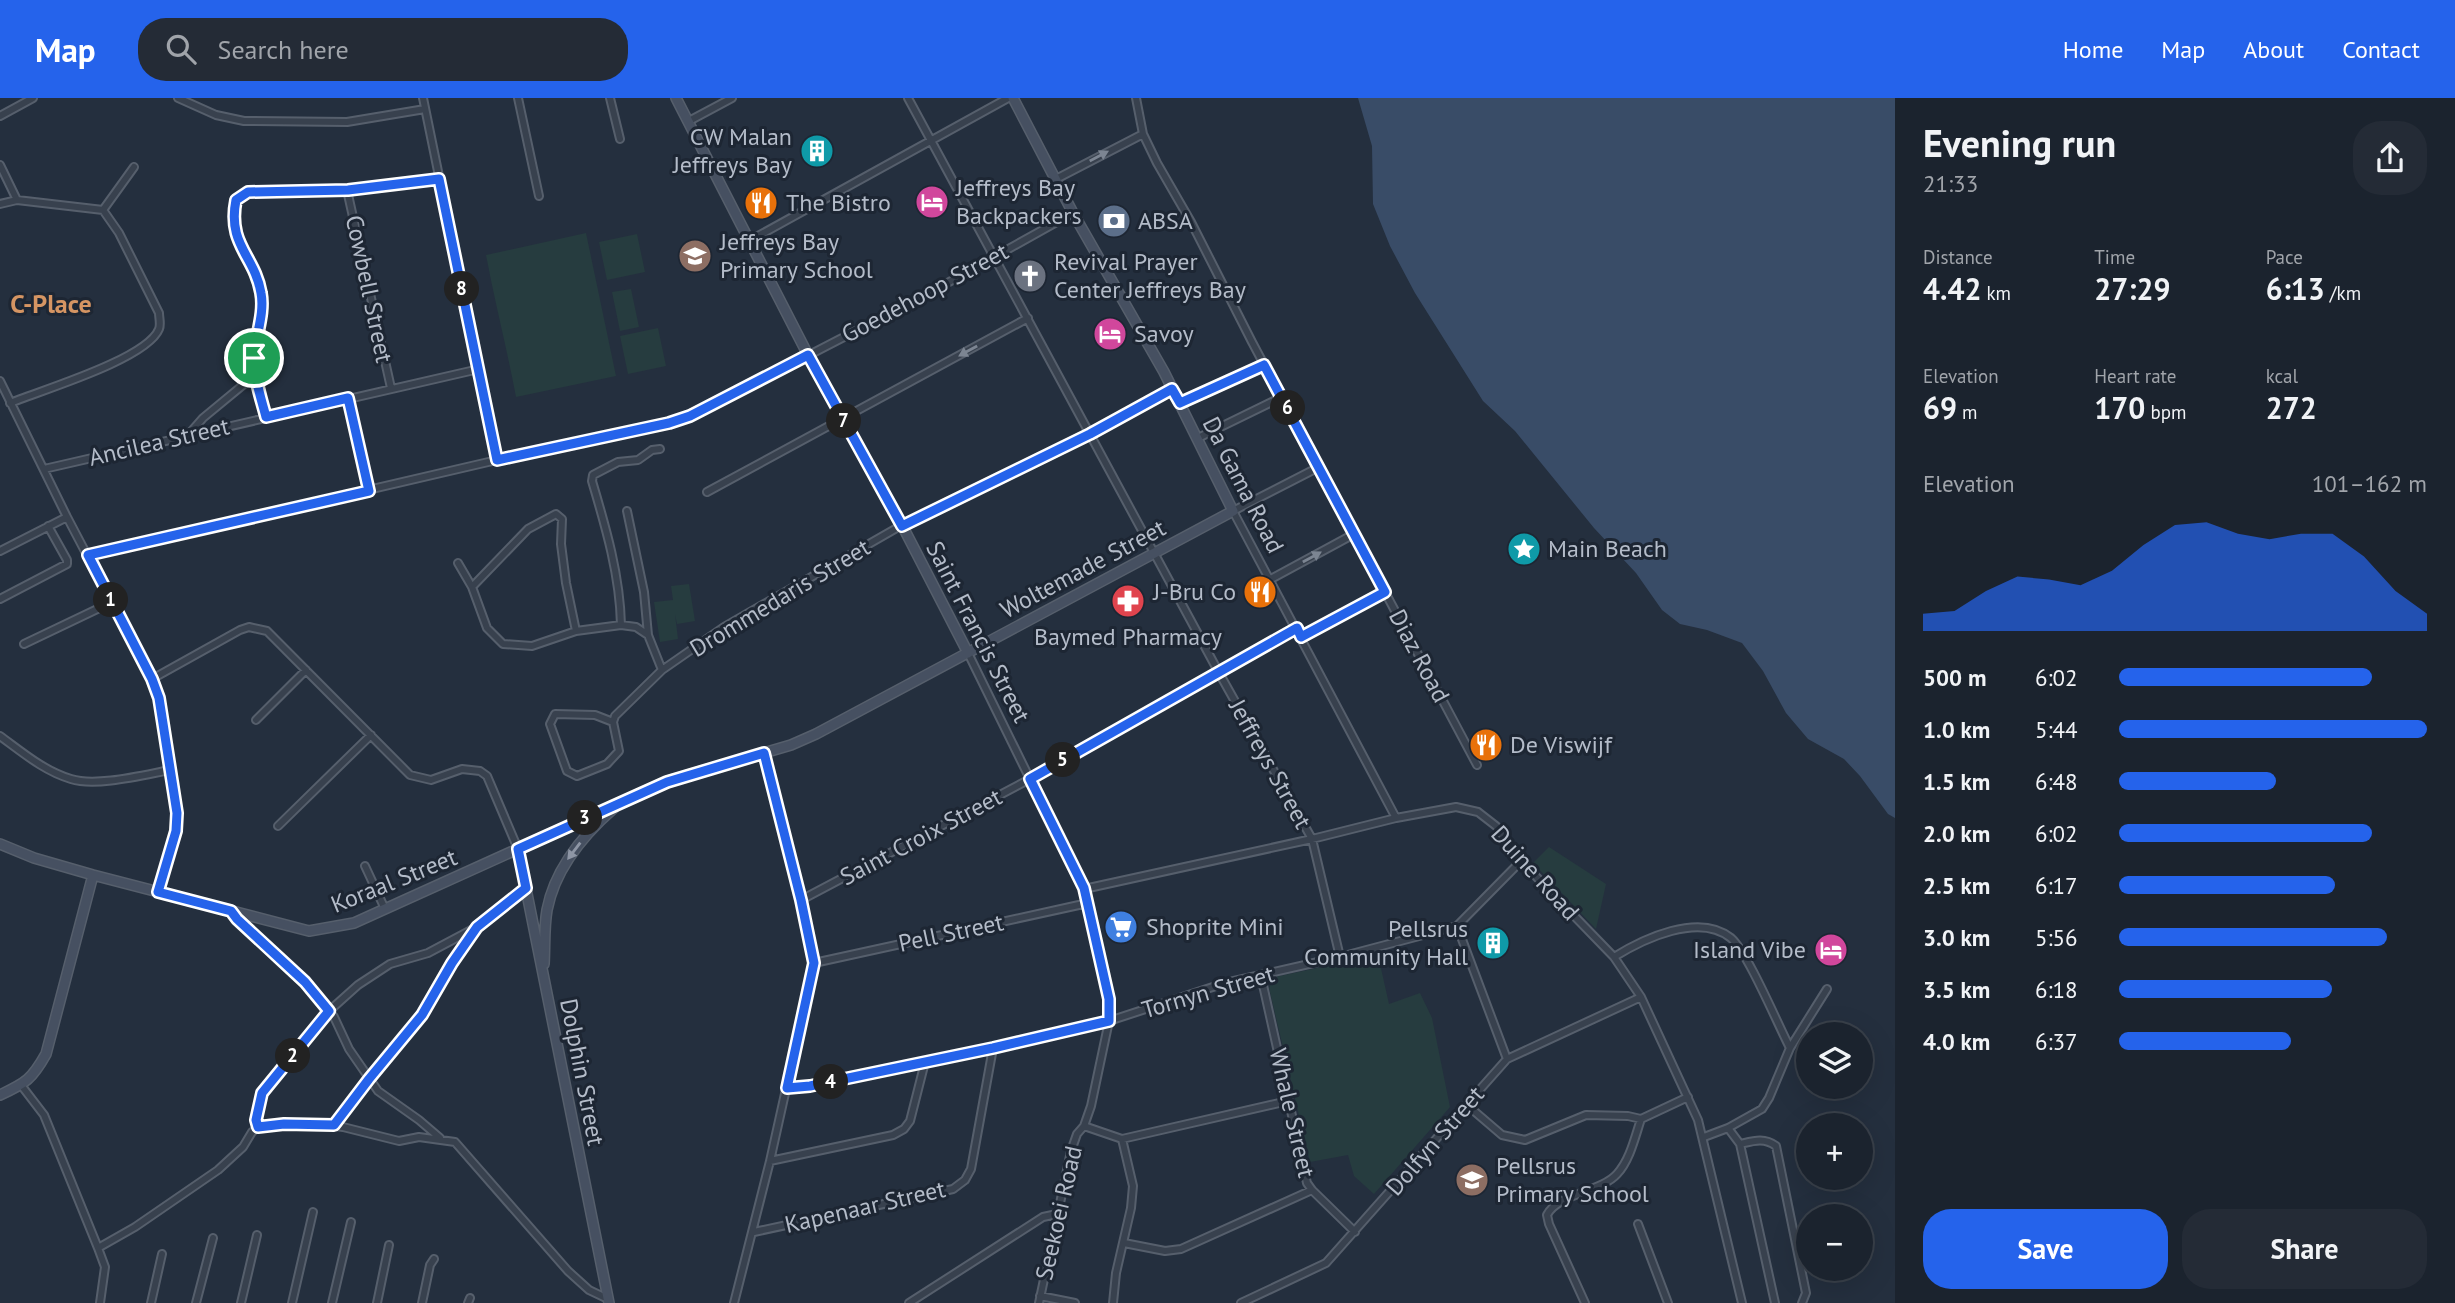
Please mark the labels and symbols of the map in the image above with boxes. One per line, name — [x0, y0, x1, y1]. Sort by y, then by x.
place label: CW Malan Jeffreys Bay — [672, 121, 792, 180]
building icon: CW Malan Jeffreys Bay — [798, 132, 836, 170]
one-way arrow — [1090, 150, 1109, 162]
place label: Jeffreys Bay Backpackers — [955, 172, 1082, 231]
hotel icon: Jeffreys Bay Backpackers — [913, 183, 951, 221]
restaurant icon: The Bistro — [742, 184, 780, 222]
place label: The Bistro — [786, 187, 891, 218]
bank icon: ABSA — [1095, 202, 1133, 240]
place label: ABSA — [1138, 205, 1193, 236]
street label: Cowbell Street — [339, 212, 400, 365]
place label: Jeffreys Bay Primary School — [719, 226, 873, 285]
street label: Goedehoop Street — [836, 236, 1013, 350]
school or university icon: Jeffreys Bay Primary School — [676, 237, 714, 275]
place label: Revival Prayer Center Jeffreys Bay — [1054, 246, 1246, 305]
church icon: Revival Prayer Center Jeffreys Bay — [1011, 257, 1049, 295]
pin: 8 — [444, 272, 480, 306]
district label: C-Place — [10, 287, 92, 320]
hotel icon: Savoy — [1091, 315, 1129, 353]
place label: Savoy — [1134, 318, 1194, 349]
pin — [224, 328, 284, 388]
one-way arrow — [958, 345, 978, 357]
pin: 6 — [1270, 390, 1306, 426]
pin: 7 — [826, 404, 862, 438]
street label: Ancilea Street — [86, 410, 232, 473]
street label: Da Gama Road — [1196, 411, 1291, 558]
street label: Woltemade Street — [995, 512, 1171, 625]
place icon: Main Beach — [1505, 530, 1543, 568]
street label: Drommedaris Street — [684, 531, 876, 664]
place label: Main Beach — [1548, 533, 1667, 564]
street label: Saint Francis Street — [919, 536, 1038, 728]
one-way arrow — [1302, 551, 1322, 562]
restaurant icon: J-Bru Co — [1241, 573, 1279, 611]
place label: J-Bru Co — [1152, 576, 1236, 607]
pin: 1 — [94, 582, 128, 618]
pharmacy icon: Baymed Pharmacy — [1109, 582, 1147, 620]
street label: Diaz Road — [1382, 604, 1457, 708]
place label: Baymed Pharmacy — [1034, 621, 1222, 652]
street label: Jeffreys Street — [1222, 693, 1319, 834]
restaurant icon: De Viswijf — [1467, 726, 1505, 764]
place label: De Viswijf — [1510, 729, 1613, 760]
pin: 5 — [1046, 742, 1080, 778]
street label: Saint Croix Street — [835, 781, 1007, 892]
pin: 3 — [568, 800, 602, 836]
street label: Duine Road — [1485, 819, 1586, 927]
street label: Koraal Street — [326, 841, 461, 920]
one-way arrow — [567, 842, 581, 860]
street label: Pell Street — [896, 906, 1006, 959]
supermarket icon: Shoprite Mini — [1102, 908, 1140, 946]
place label: Shoprite Mini — [1146, 911, 1284, 942]
place label: Pellsrus Community Hall — [1304, 913, 1468, 972]
building icon: Pellsrus Community Hall — [1474, 924, 1512, 962]
hotel icon: Island Vibe — [1812, 931, 1850, 969]
place label: Island Vibe — [1693, 934, 1806, 965]
street label: Tornyn Street — [1138, 958, 1278, 1025]
street label: Dolphin Street — [553, 996, 612, 1148]
pin: 2 — [276, 1038, 310, 1074]
street label: Whale Street — [1263, 1045, 1322, 1181]
pin: 4 — [814, 1065, 848, 1100]
street label: Dolfyn Street — [1379, 1079, 1491, 1202]
street label: Seekoei Road — [1028, 1143, 1089, 1283]
place label: Pellsrus Primary School — [1496, 1150, 1649, 1209]
school or university icon: Pellsrus Primary School — [1453, 1161, 1491, 1199]
street label: Kapenaar Street — [782, 1173, 948, 1240]

